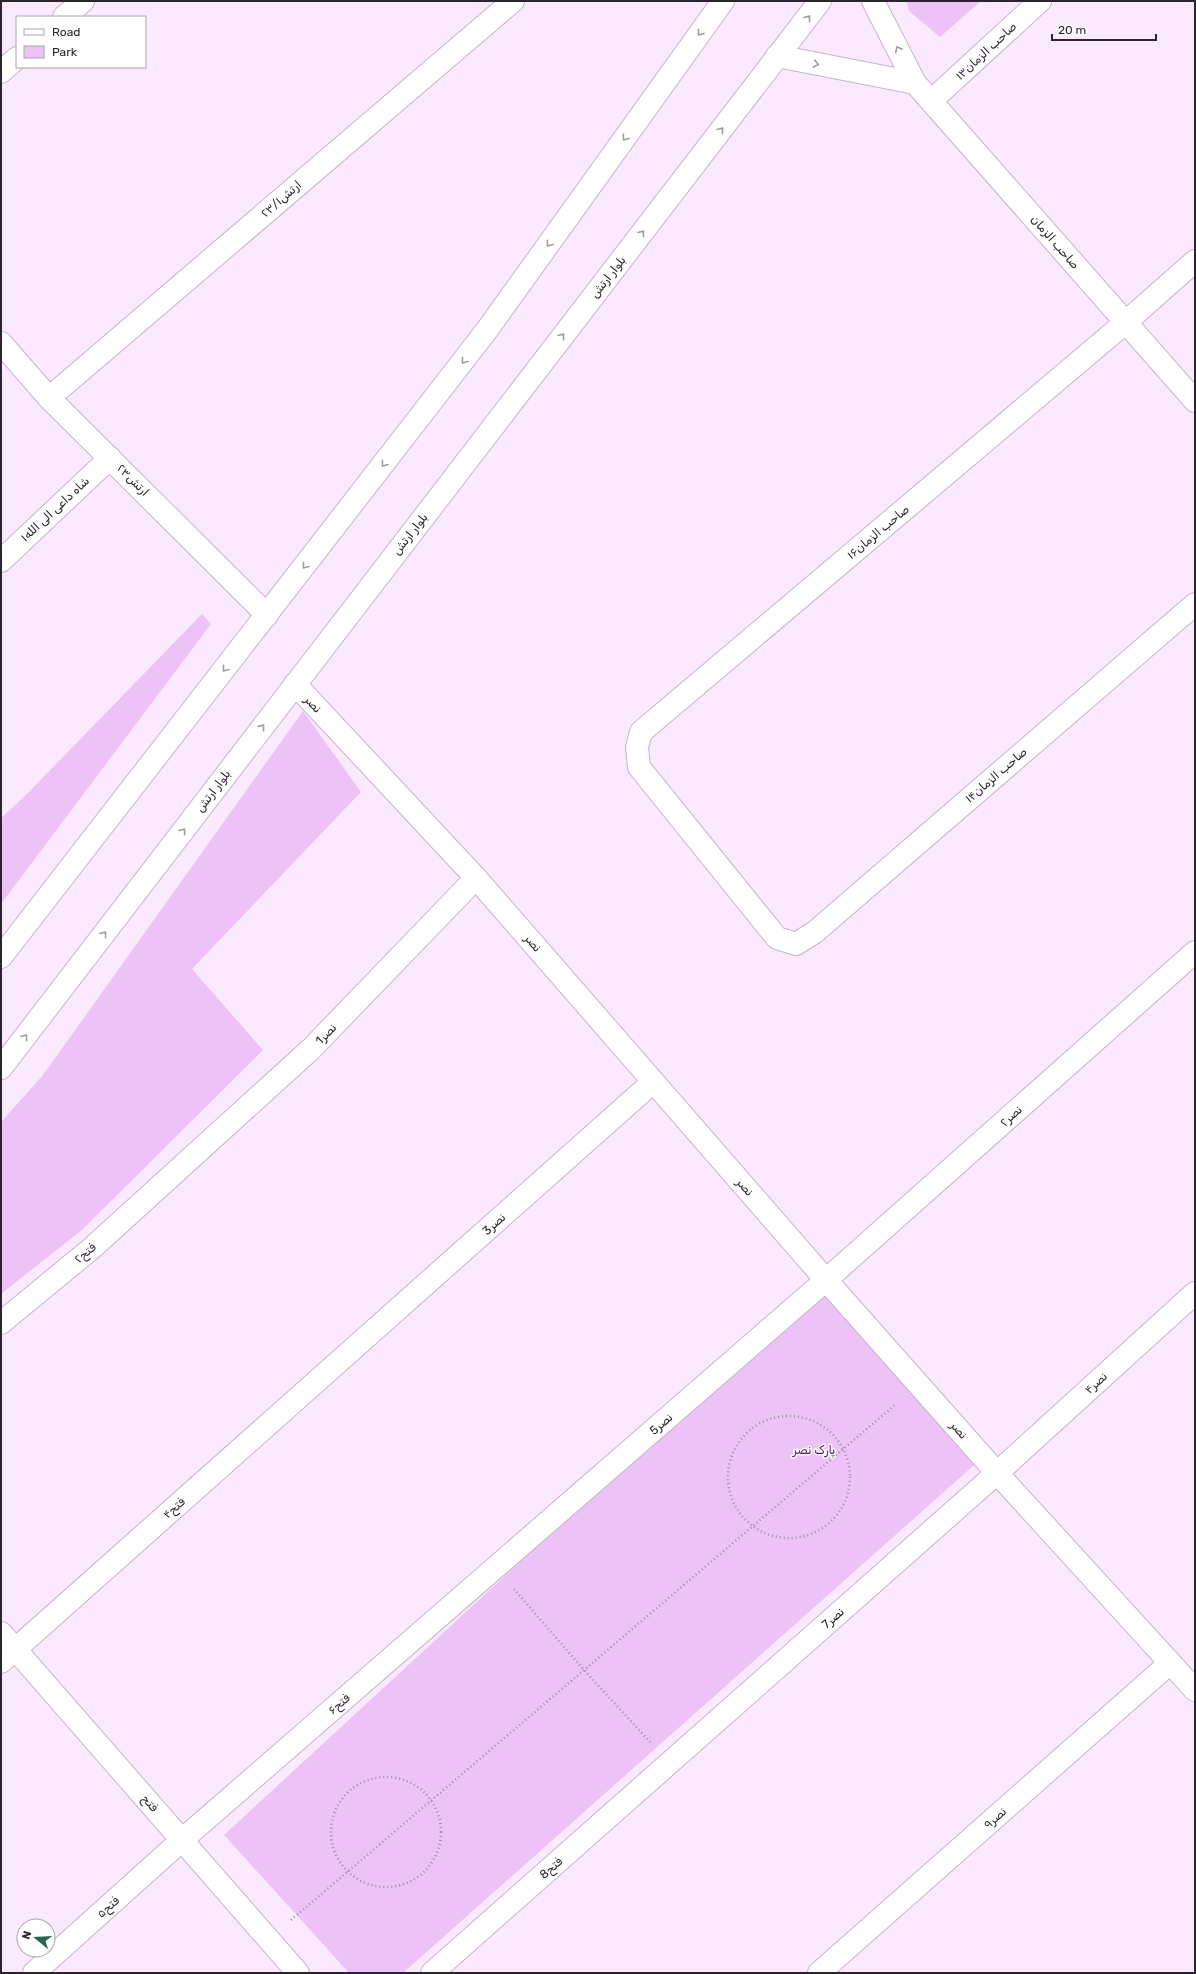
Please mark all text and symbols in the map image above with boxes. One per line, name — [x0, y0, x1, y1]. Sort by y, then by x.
one-way arrow — [803, 15, 810, 22]
legend — [16, 16, 146, 68]
scale bar — [1052, 16, 1156, 42]
street label: صاحب الزمان۱۳ — [953, 19, 1020, 83]
text: 20 m — [1058, 23, 1086, 37]
text: Road — [52, 25, 80, 39]
one-way arrow — [698, 28, 705, 35]
text: Park — [52, 45, 78, 59]
one-way arrow — [895, 46, 902, 53]
one-way arrow — [813, 59, 819, 68]
one-way arrow — [716, 127, 724, 134]
one-way arrow — [623, 134, 630, 141]
street label: ۲۳/۱ارتش — [258, 178, 305, 221]
street label: صاحب الزمان — [1027, 212, 1082, 272]
one-way arrow — [637, 231, 644, 238]
one-way arrow — [546, 240, 554, 247]
street label: بلوار ارتش — [587, 253, 629, 301]
one-way arrow — [558, 334, 565, 341]
one-way arrow — [461, 356, 468, 363]
one-way arrow — [382, 459, 389, 466]
street label: ارتش۲۳ — [113, 461, 152, 500]
street label: شاه داعی الی الله۱ — [18, 474, 93, 545]
street label: صاحب الزمان۱۶ — [844, 502, 913, 563]
street label: بلوار ارتش — [389, 510, 431, 558]
one-way arrow — [302, 562, 309, 569]
one-way arrow — [223, 665, 230, 672]
street label: نصر — [300, 692, 324, 716]
one-way arrow — [257, 725, 264, 732]
street label: صاحب الزمان۱۴ — [962, 744, 1030, 806]
street label: بلوار ارتش — [193, 767, 234, 815]
one-way arrow — [178, 828, 185, 835]
one-way arrow — [99, 931, 106, 938]
street label: نصر — [520, 931, 544, 955]
street label: 1نصر — [313, 1021, 340, 1048]
one-way arrow — [20, 1034, 27, 1041]
street label: نصر۲ — [997, 1103, 1025, 1130]
street label: نصر — [732, 1175, 756, 1199]
street label: 3نصر — [480, 1210, 509, 1239]
street label: ۲فتح — [71, 1240, 100, 1268]
street label: ۴نصر — [1082, 1369, 1111, 1397]
street label: 5نصر — [647, 1410, 676, 1439]
street label: نصر — [946, 1418, 970, 1442]
park label: پارک نصر — [792, 1443, 835, 1458]
street label: فتح۴ — [160, 1494, 189, 1523]
street label: 7نصر — [819, 1605, 848, 1632]
street label: ۶فتح — [325, 1690, 354, 1719]
street label: فتح — [137, 1792, 161, 1816]
street label: ۹نصر — [981, 1804, 1010, 1833]
street label: 8فتح — [537, 1854, 567, 1883]
street label: ۵فتح — [94, 1893, 124, 1922]
north arrow — [16, 1918, 56, 1958]
text: N — [20, 1929, 34, 1941]

